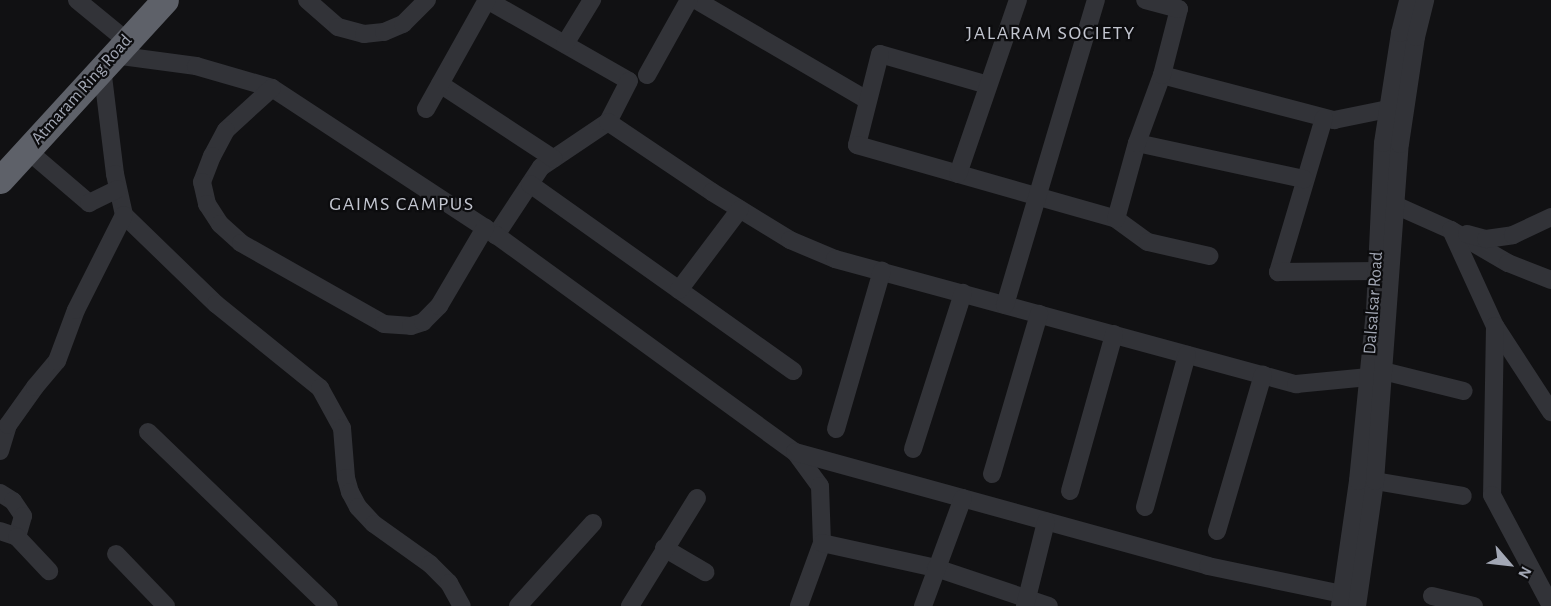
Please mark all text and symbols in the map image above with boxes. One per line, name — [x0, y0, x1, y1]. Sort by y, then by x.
district label: JALARAM SOCIETY — [966, 21, 1136, 45]
street label: Atmaram Ring Road — [27, 31, 137, 149]
district label: GAIMS CAMPUS — [329, 192, 475, 216]
street label: Dalsalsar Road — [1360, 251, 1388, 355]
north arrow — [1479, 534, 1539, 594]
text: N — [1515, 564, 1535, 581]

